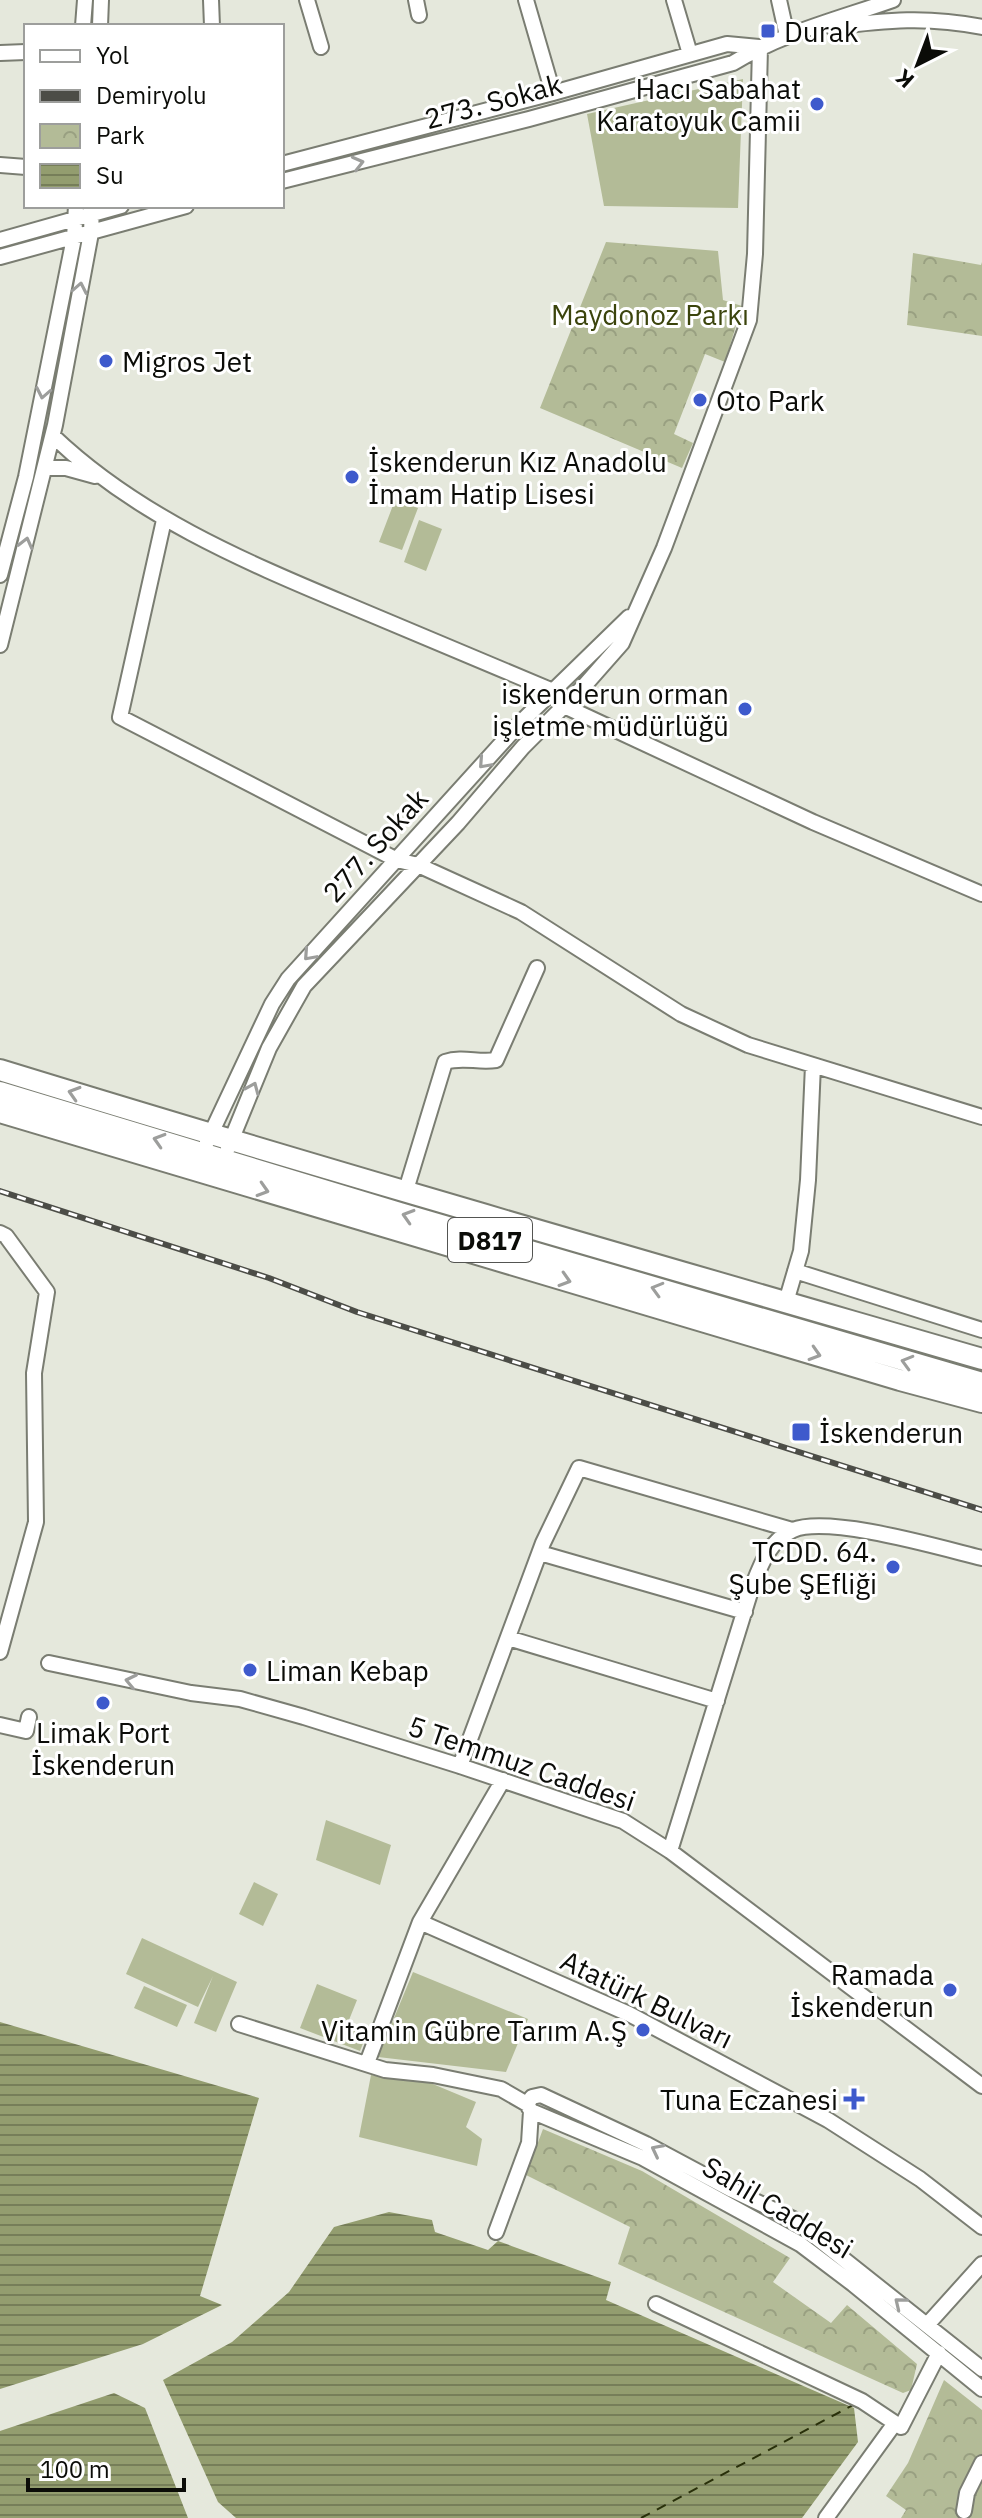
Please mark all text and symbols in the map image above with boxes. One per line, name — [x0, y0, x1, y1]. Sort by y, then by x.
place label: Durak — [784, 13, 859, 50]
marker: Durak — [759, 22, 777, 40]
legend — [24, 24, 284, 208]
north arrow — [878, 24, 958, 104]
text: Yol — [96, 39, 129, 71]
text: K — [888, 63, 920, 95]
street label: 273. Sokak — [420, 65, 566, 137]
place label: Hacı Sabahat Karatoyuk Camii — [596, 70, 801, 139]
text: Demiryolu — [96, 79, 207, 111]
marker: Hacı Sabahat Karatoyuk Camii — [808, 95, 826, 113]
text: Park — [96, 119, 145, 151]
one-way arrow — [350, 155, 364, 172]
text: Su — [96, 159, 124, 191]
one-way arrow — [71, 282, 88, 295]
park label: Maydonoz Parkı — [551, 296, 749, 333]
place label: Migros Jet — [122, 343, 252, 380]
marker: Migros Jet — [97, 352, 115, 370]
place label: Oto Park — [716, 382, 825, 419]
one-way arrow — [35, 386, 52, 399]
marker: Oto Park — [691, 391, 709, 409]
place label: İskenderun Kız Anadolu İmam Hatip Lisesi — [368, 443, 667, 512]
marker: İskenderun Kız Anadolu İmam Hatip Lisesi — [343, 468, 361, 486]
one-way arrow — [17, 536, 34, 550]
place label: iskenderun orman işletme müdürlüğü — [492, 675, 729, 744]
marker: iskenderun orman işletme müdürlüğü — [736, 700, 754, 718]
one-way arrow — [480, 754, 494, 769]
street label: 277. Sokak — [314, 780, 436, 910]
one-way arrow — [305, 946, 319, 961]
one-way arrow — [243, 1082, 259, 1096]
one-way arrow — [68, 1086, 82, 1102]
one-way arrow — [153, 1133, 166, 1149]
one-way arrow — [255, 1181, 269, 1197]
one-way arrow — [401, 1209, 415, 1225]
road number: D817 — [448, 1218, 532, 1262]
one-way arrow — [558, 1271, 572, 1287]
one-way arrow — [651, 1282, 665, 1298]
one-way arrow — [807, 1345, 821, 1361]
one-way arrow — [900, 1355, 914, 1371]
place label: İskenderun — [819, 1414, 963, 1451]
marker: İskenderun — [790, 1421, 812, 1443]
place label: TCDD. 64. Şube ŞEfliği — [728, 1533, 877, 1602]
marker: TCDD. 64. Şube ŞEfliği — [884, 1558, 902, 1576]
place label: Liman Kebap — [266, 1652, 429, 1689]
marker: Liman Kebap — [241, 1661, 259, 1679]
one-way arrow — [125, 1673, 138, 1690]
marker: Limak Port İskenderun — [94, 1694, 112, 1712]
street label: 5 Temmuz Caddesi — [403, 1707, 641, 1819]
place label: Limak Port İskenderun — [31, 1714, 175, 1783]
street label: Atatürk Bulvarı — [555, 1941, 739, 2057]
place label: Ramada İskenderun — [790, 1956, 934, 2025]
marker: Ramada İskenderun — [941, 1981, 959, 1999]
place label: Vitamin Gübre Tarım A.Ş — [321, 2012, 627, 2049]
marker: Vitamin Gübre Tarım A.Ş — [634, 2021, 652, 2039]
place label: Tuna Eczanesi — [660, 2081, 838, 2118]
marker: Tuna Eczanesi — [845, 2090, 863, 2108]
one-way arrow — [651, 2144, 666, 2159]
street label: Sahil Caddesi — [696, 2148, 860, 2266]
one-way arrow — [894, 2298, 909, 2312]
scale bar — [28, 2442, 184, 2492]
text: 100 m — [40, 2453, 110, 2485]

